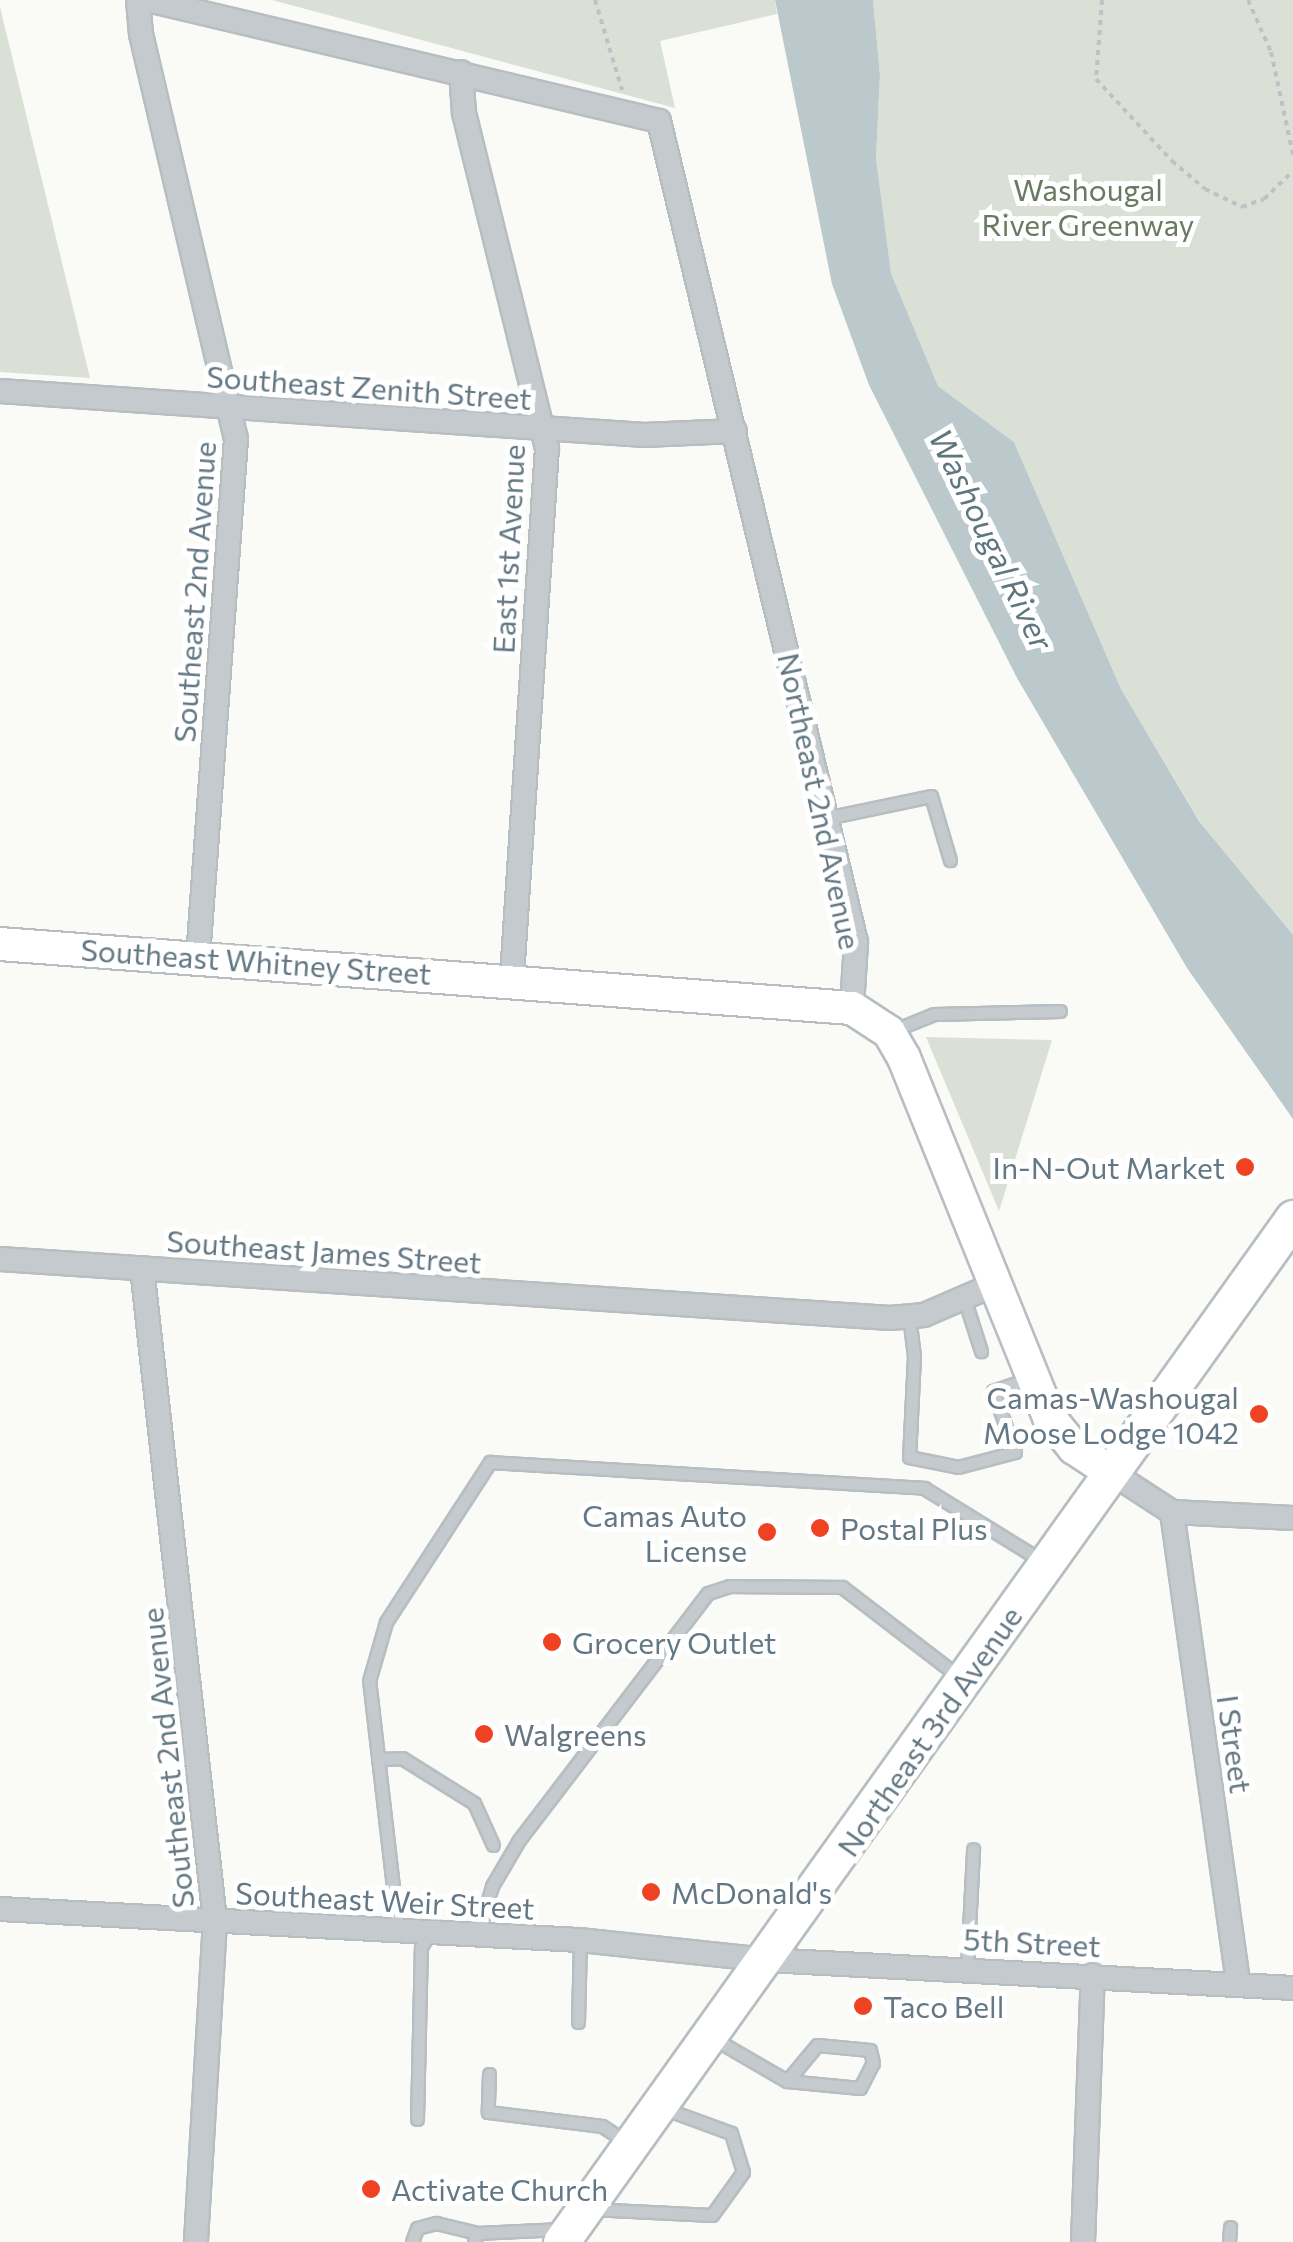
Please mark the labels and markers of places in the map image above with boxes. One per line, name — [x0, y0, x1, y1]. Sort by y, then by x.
place label: In-N-Out Market — [993, 1149, 1225, 1185]
marker: In-N-Out Market — [1234, 1156, 1256, 1178]
place label: Camas-Washougal Moose Lodge 1042 — [983, 1379, 1239, 1450]
marker: Camas-Washougal Moose Lodge 1042 — [1248, 1403, 1270, 1425]
place label: Camas Auto License — [582, 1497, 747, 1568]
place label: Postal Plus — [840, 1510, 988, 1546]
marker: Postal Plus — [809, 1517, 831, 1539]
marker: Camas Auto License — [756, 1521, 778, 1543]
place label: Grocery Outlet — [572, 1624, 776, 1660]
marker: Grocery Outlet — [541, 1631, 563, 1653]
place label: Walgreens — [504, 1716, 647, 1752]
marker: Walgreens — [473, 1723, 495, 1745]
place label: McDonald's — [671, 1874, 832, 1910]
marker: McDonald's — [640, 1881, 662, 1903]
place label: Taco Bell — [883, 1988, 1004, 2024]
marker: Taco Bell — [852, 1995, 874, 2017]
place label: Activate Church — [391, 2171, 608, 2207]
marker: Activate Church — [360, 2178, 382, 2200]

